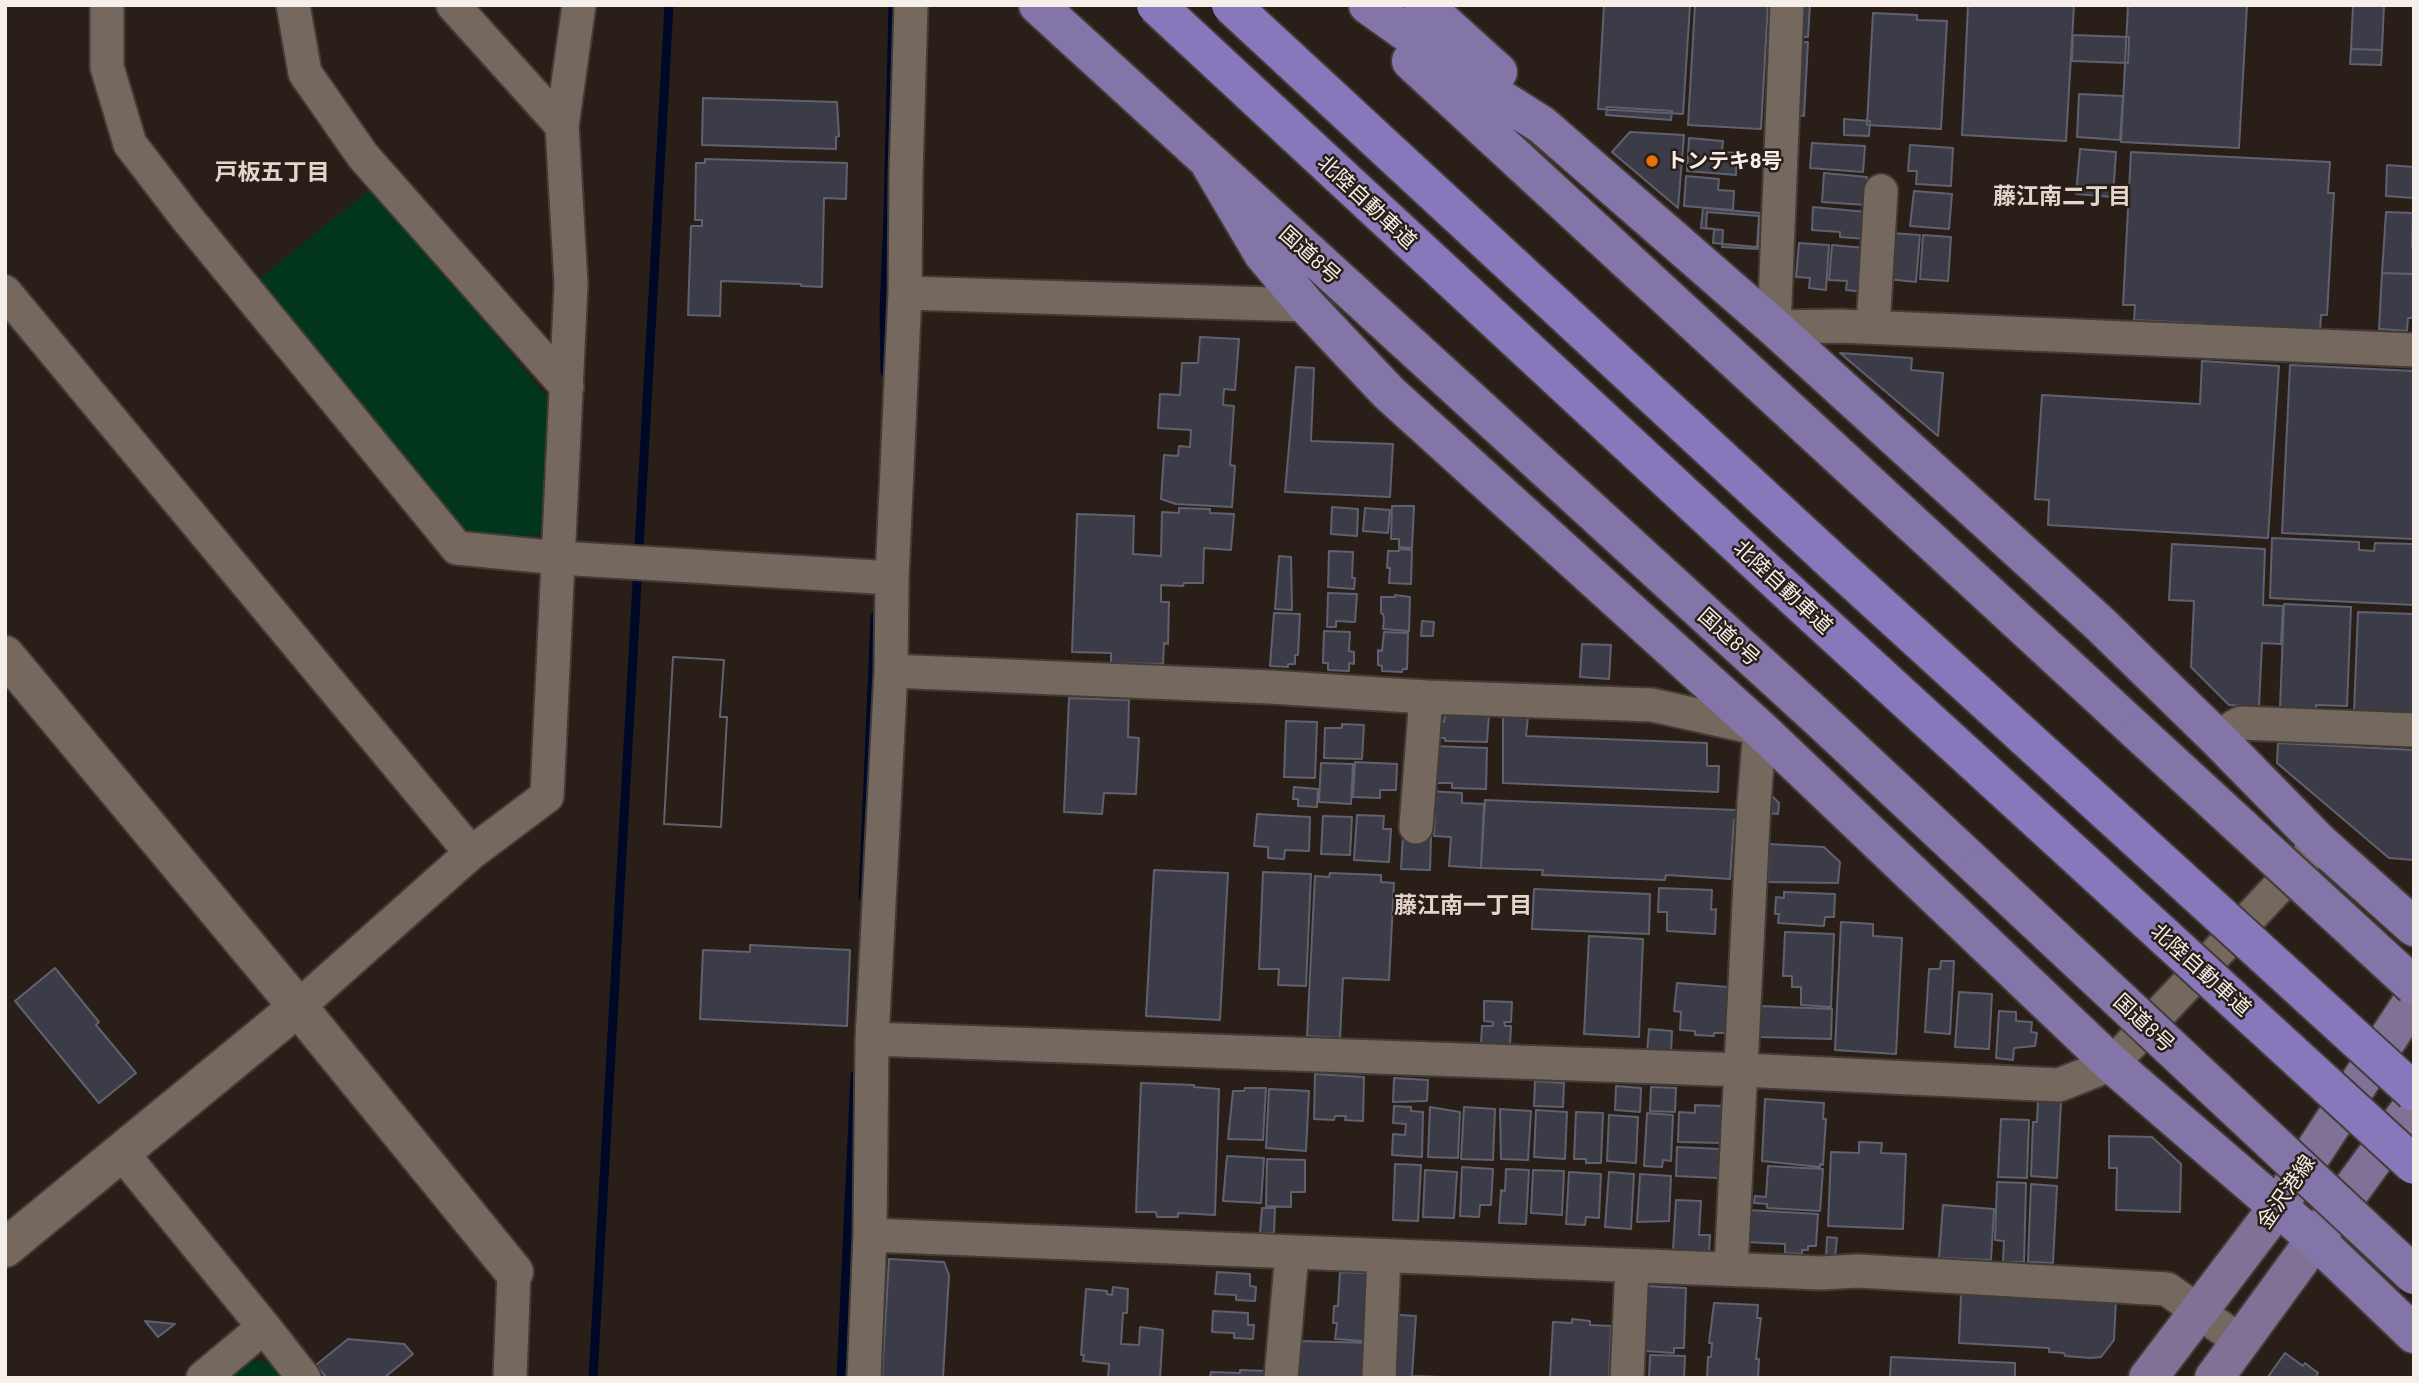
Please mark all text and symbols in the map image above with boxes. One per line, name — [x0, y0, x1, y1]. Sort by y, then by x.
place label: トンテキ8号 — [1666, 148, 1782, 174]
street label: 北陸自動車道 — [1312, 150, 1422, 254]
marker: トンテキ8号 — [1644, 153, 1660, 169]
district label: 戸板五丁目 — [215, 158, 329, 186]
district label: 藤江南二丁目 — [1993, 182, 2131, 210]
street label: 国道8号 — [1274, 221, 1346, 289]
street label: 北陸自動車道 — [1728, 535, 1838, 639]
street label: 国道8号 — [1693, 603, 1765, 671]
district label: 藤江南一丁目 — [1394, 891, 1532, 919]
street label: 北陸自動車道 — [2146, 918, 2256, 1022]
street label: 国道8号 — [2108, 989, 2180, 1057]
street label: 金沢港線 — [2252, 1150, 2320, 1234]

